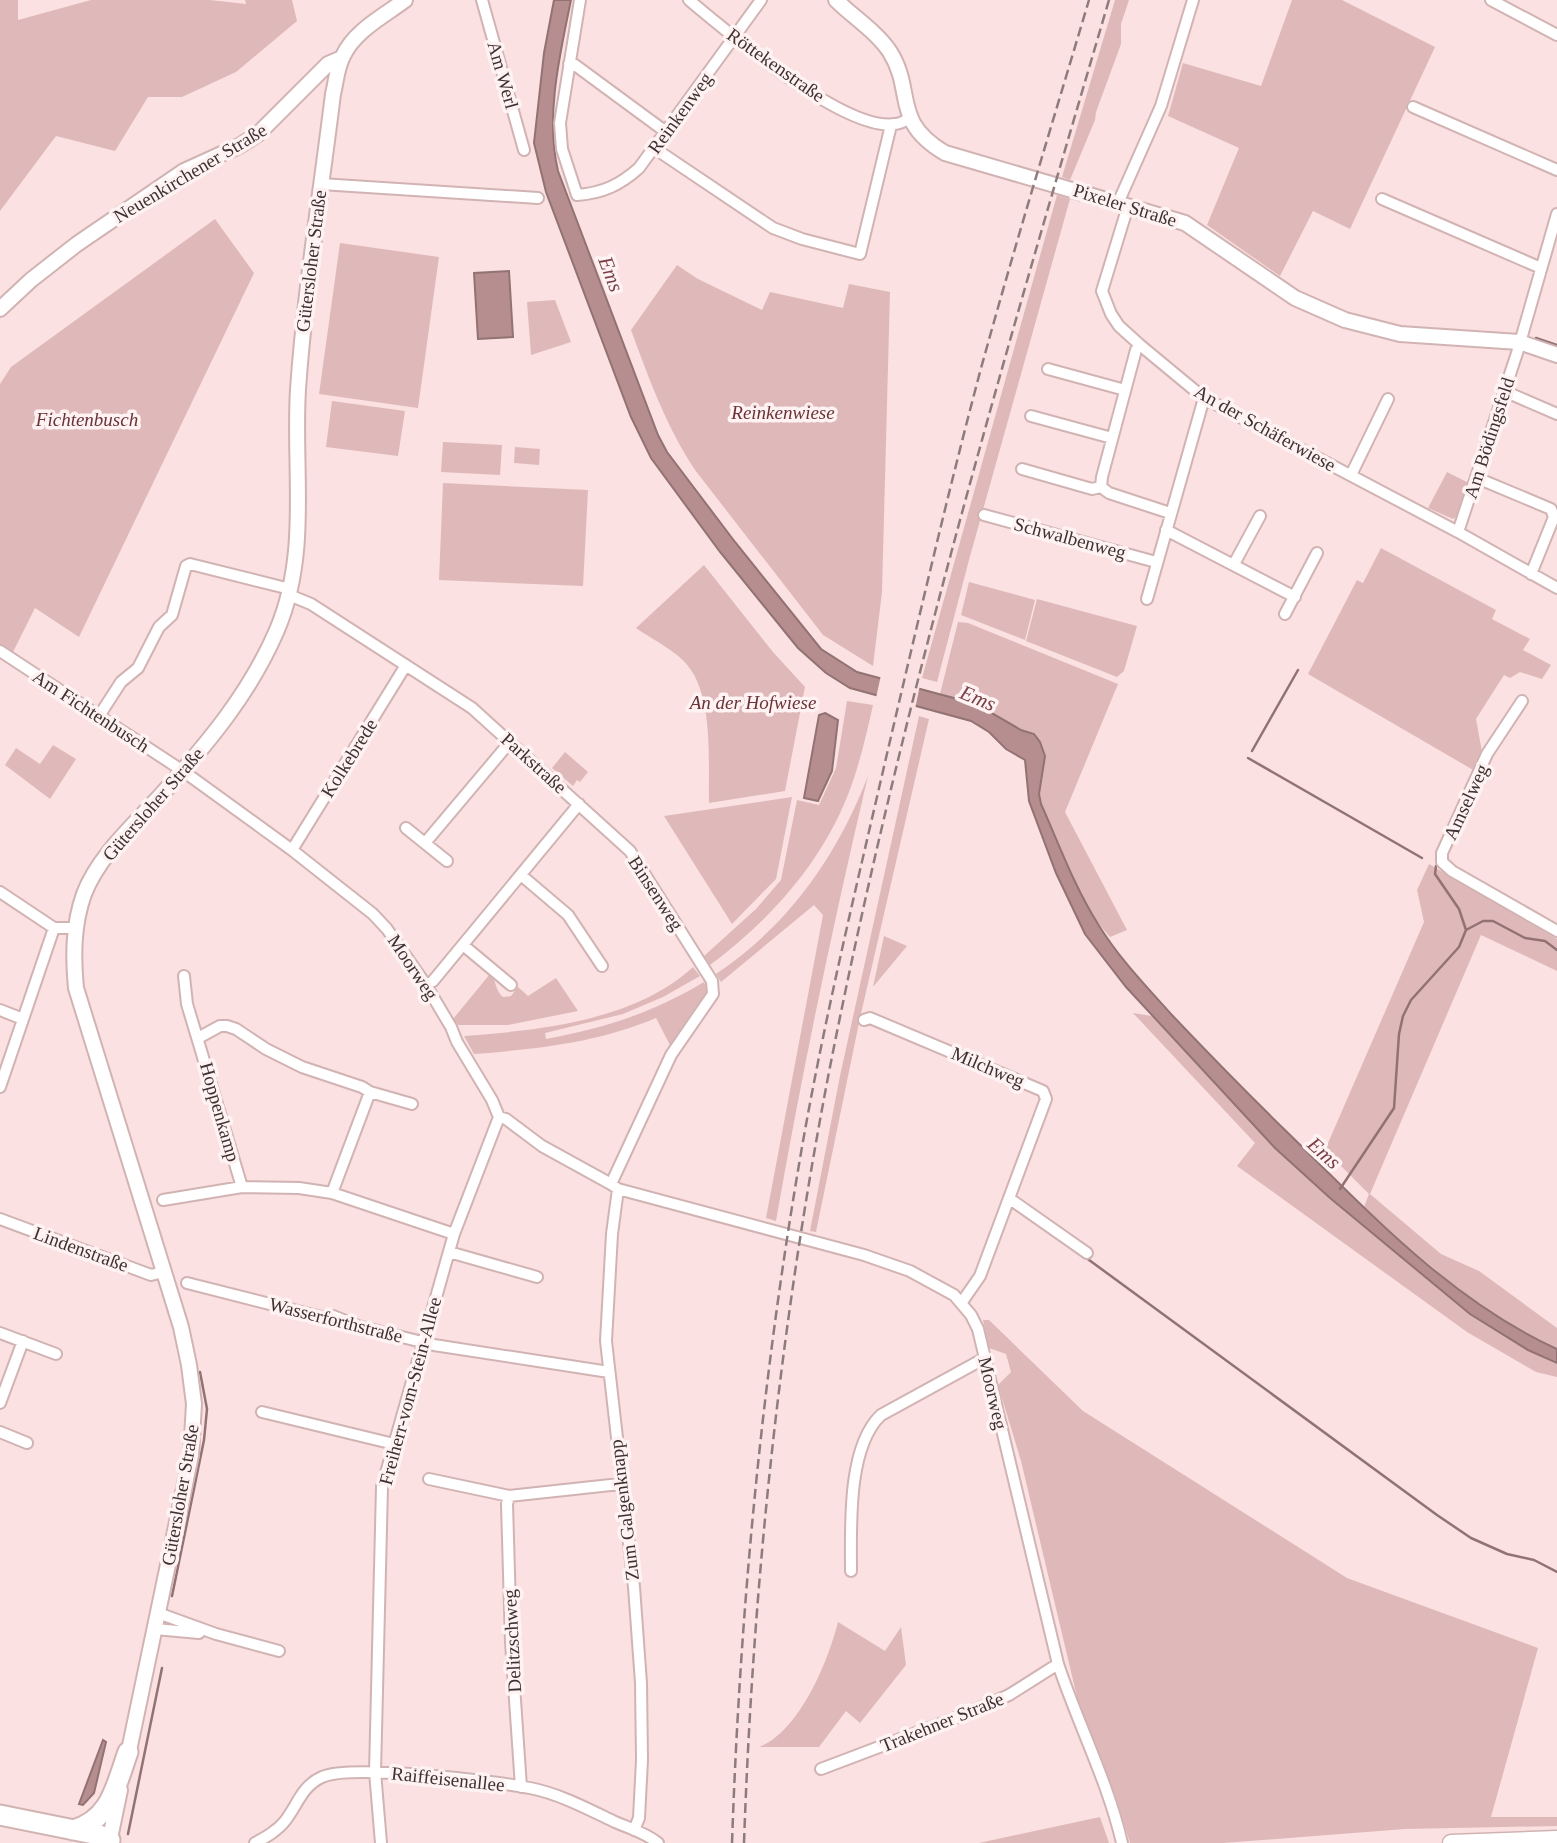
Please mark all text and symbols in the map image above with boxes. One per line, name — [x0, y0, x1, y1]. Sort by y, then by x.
street label: Röttekenstraße — [723, 24, 829, 106]
street label: Am Werl — [483, 39, 523, 111]
street label: Reinkenweg — [644, 68, 717, 158]
street label: Neuenkirchener Straße — [110, 119, 270, 227]
street label: Pixeler Straße — [1071, 179, 1179, 231]
street label: Gütersloher Straße — [292, 189, 330, 333]
water label: Ems — [593, 252, 629, 295]
street label: Am Bödingsfeld — [1460, 374, 1519, 501]
street label: An der Schäferwiese — [1191, 380, 1339, 476]
park label: Reinkenwiese — [730, 402, 835, 423]
park label: Fichtenbusch — [35, 409, 138, 430]
street label: Schwalbenweg — [1012, 513, 1129, 563]
street label: Am Fichtenbusch — [29, 666, 154, 757]
water label: Ems — [956, 679, 999, 716]
park label: An der Hofwiese — [688, 692, 816, 713]
street label: Kolkebrede — [317, 715, 381, 801]
street label: Parkstraße — [497, 728, 571, 798]
street label: Gütersloher Straße — [98, 743, 208, 865]
street label: Amselweg — [1439, 760, 1493, 843]
street label: Binsenweg — [624, 852, 688, 935]
street label: Moorweg — [384, 930, 443, 1004]
street label: Milchweg — [948, 1042, 1028, 1092]
street label: Hoppenkamp — [196, 1060, 244, 1164]
water label: Ems — [1302, 1131, 1345, 1174]
street label: Lindenstraße — [31, 1222, 131, 1276]
street label: Wasserforthstraße — [267, 1293, 405, 1347]
street label: Freiherr-vom-Stein-Allee — [375, 1295, 445, 1487]
street label: Moorweg — [974, 1355, 1012, 1432]
street label: Gütersloher Straße — [157, 1423, 203, 1567]
street label: Zum Galgenknapp — [605, 1438, 643, 1582]
street label: Delitzschweg — [499, 1588, 525, 1693]
street label: Trakehner Straße — [877, 1688, 1007, 1756]
street label: Raiffeisenallee — [390, 1763, 506, 1795]

